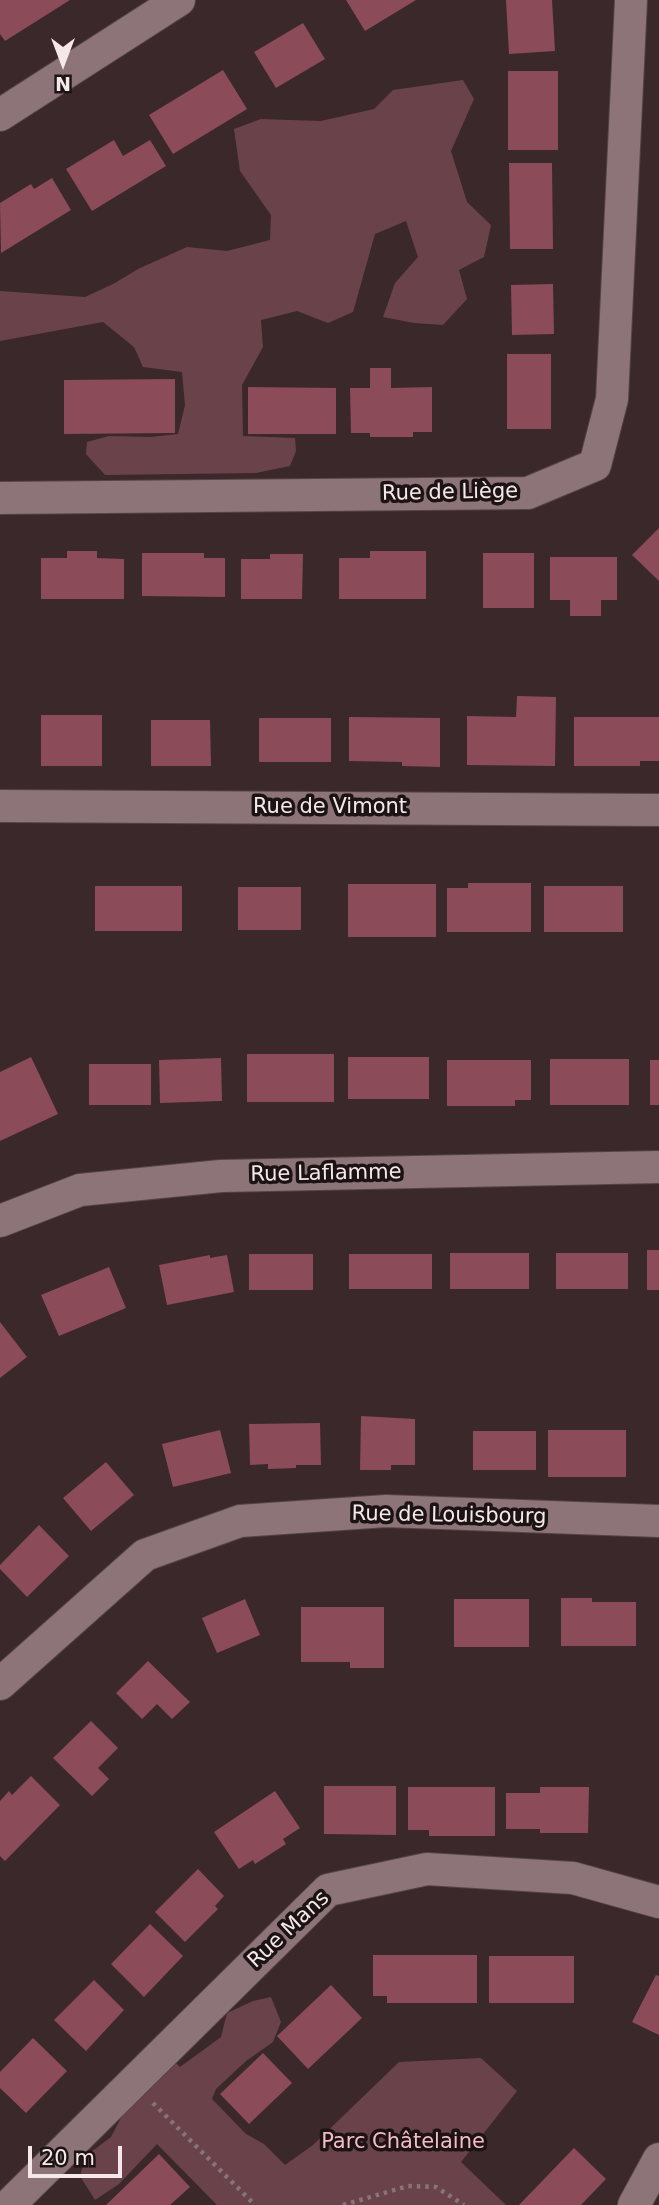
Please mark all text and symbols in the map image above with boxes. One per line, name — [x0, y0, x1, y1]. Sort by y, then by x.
north arrow — [28, 28, 98, 98]
text: N — [55, 73, 71, 95]
street label: Rue de Liège — [382, 479, 518, 507]
street label: Rue de Vimont — [253, 795, 407, 821]
street label: Rue Laflamme — [250, 1160, 402, 1188]
street label: Rue de Louisbourg — [351, 1502, 547, 1530]
street label: Rue Mans — [243, 1886, 335, 1974]
park label: Parc Châtelaine — [321, 2130, 485, 2156]
scale bar — [32, 2132, 126, 2176]
text: 20 m — [41, 2146, 95, 2170]

